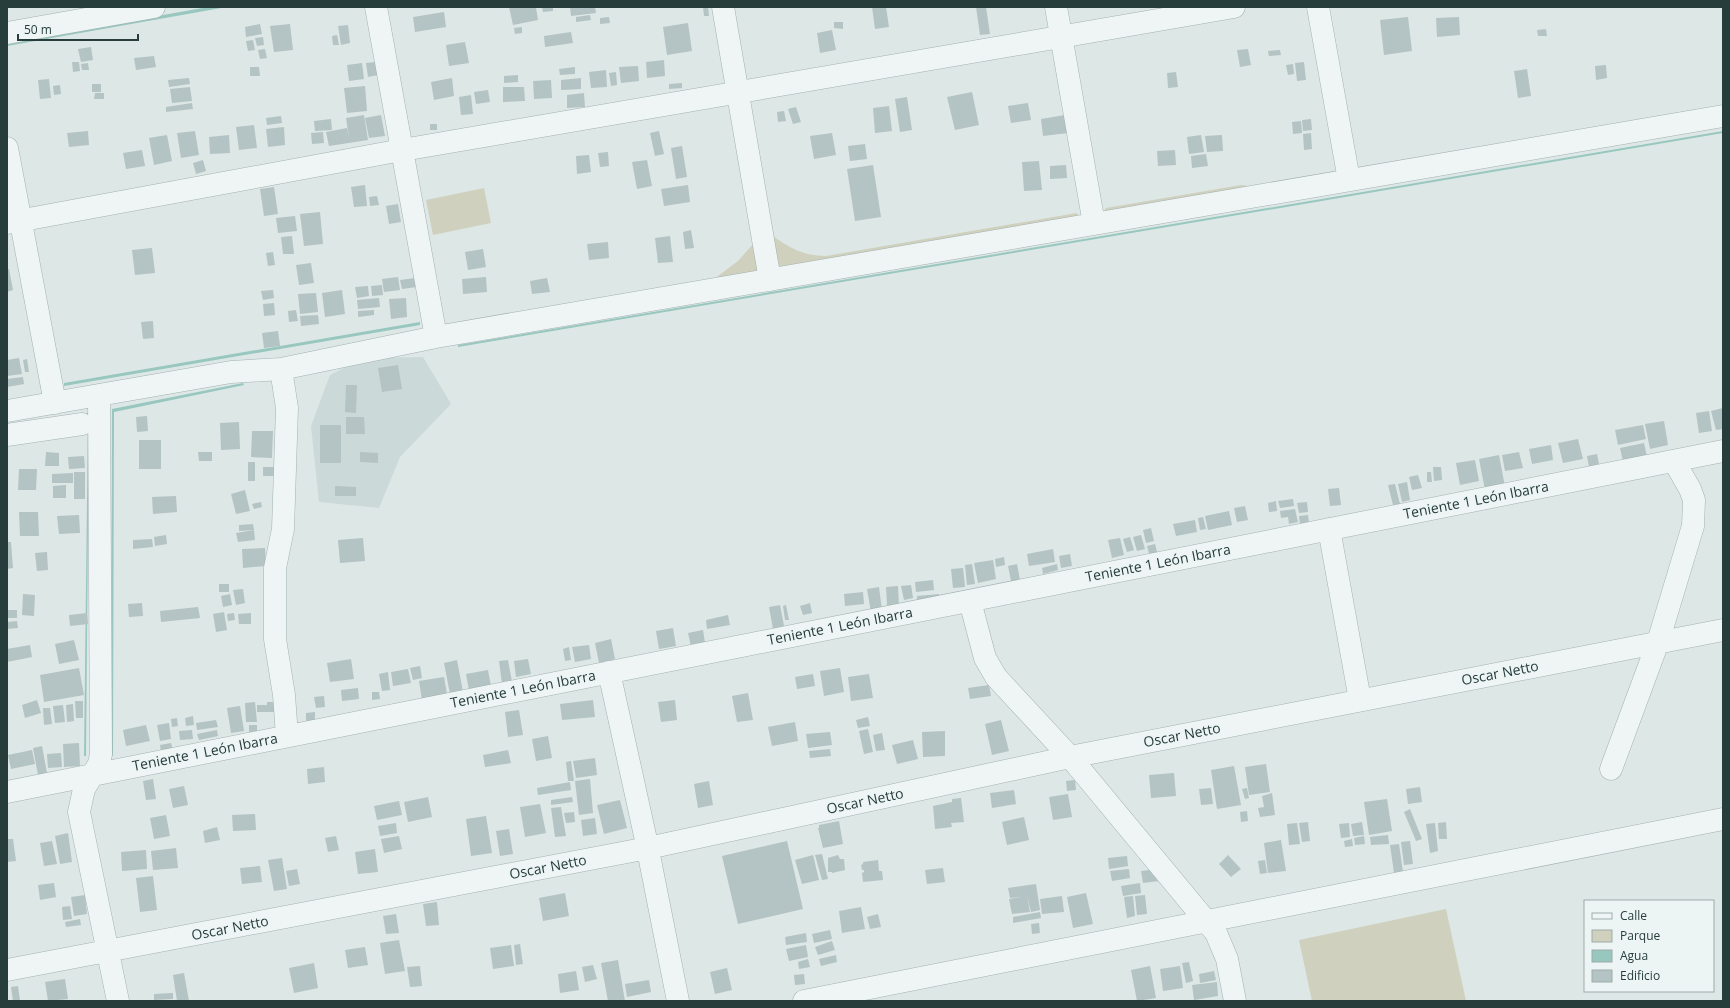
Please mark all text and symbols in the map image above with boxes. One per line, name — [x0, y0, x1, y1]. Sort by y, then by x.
scale bar — [18, 16, 138, 42]
text: 50 m — [24, 21, 52, 38]
street label: Teniente 1 León Ibarra — [1402, 476, 1550, 523]
street label: Teniente 1 León Ibarra — [1084, 539, 1232, 586]
street label: Teniente 1 León Ibarra — [766, 602, 914, 649]
street label: Oscar Netto — [1460, 656, 1540, 689]
street label: Teniente 1 León Ibarra — [449, 665, 597, 712]
street label: Oscar Netto — [1142, 718, 1222, 751]
street label: Teniente 1 León Ibarra — [131, 728, 279, 775]
street label: Oscar Netto — [825, 783, 905, 818]
street label: Oscar Netto — [508, 850, 588, 883]
legend — [1584, 900, 1714, 992]
text: Calle — [1620, 907, 1647, 924]
street label: Oscar Netto — [190, 911, 270, 944]
text: Parque — [1620, 927, 1660, 944]
text: Agua — [1620, 947, 1648, 964]
text: Edificio — [1620, 967, 1660, 984]

